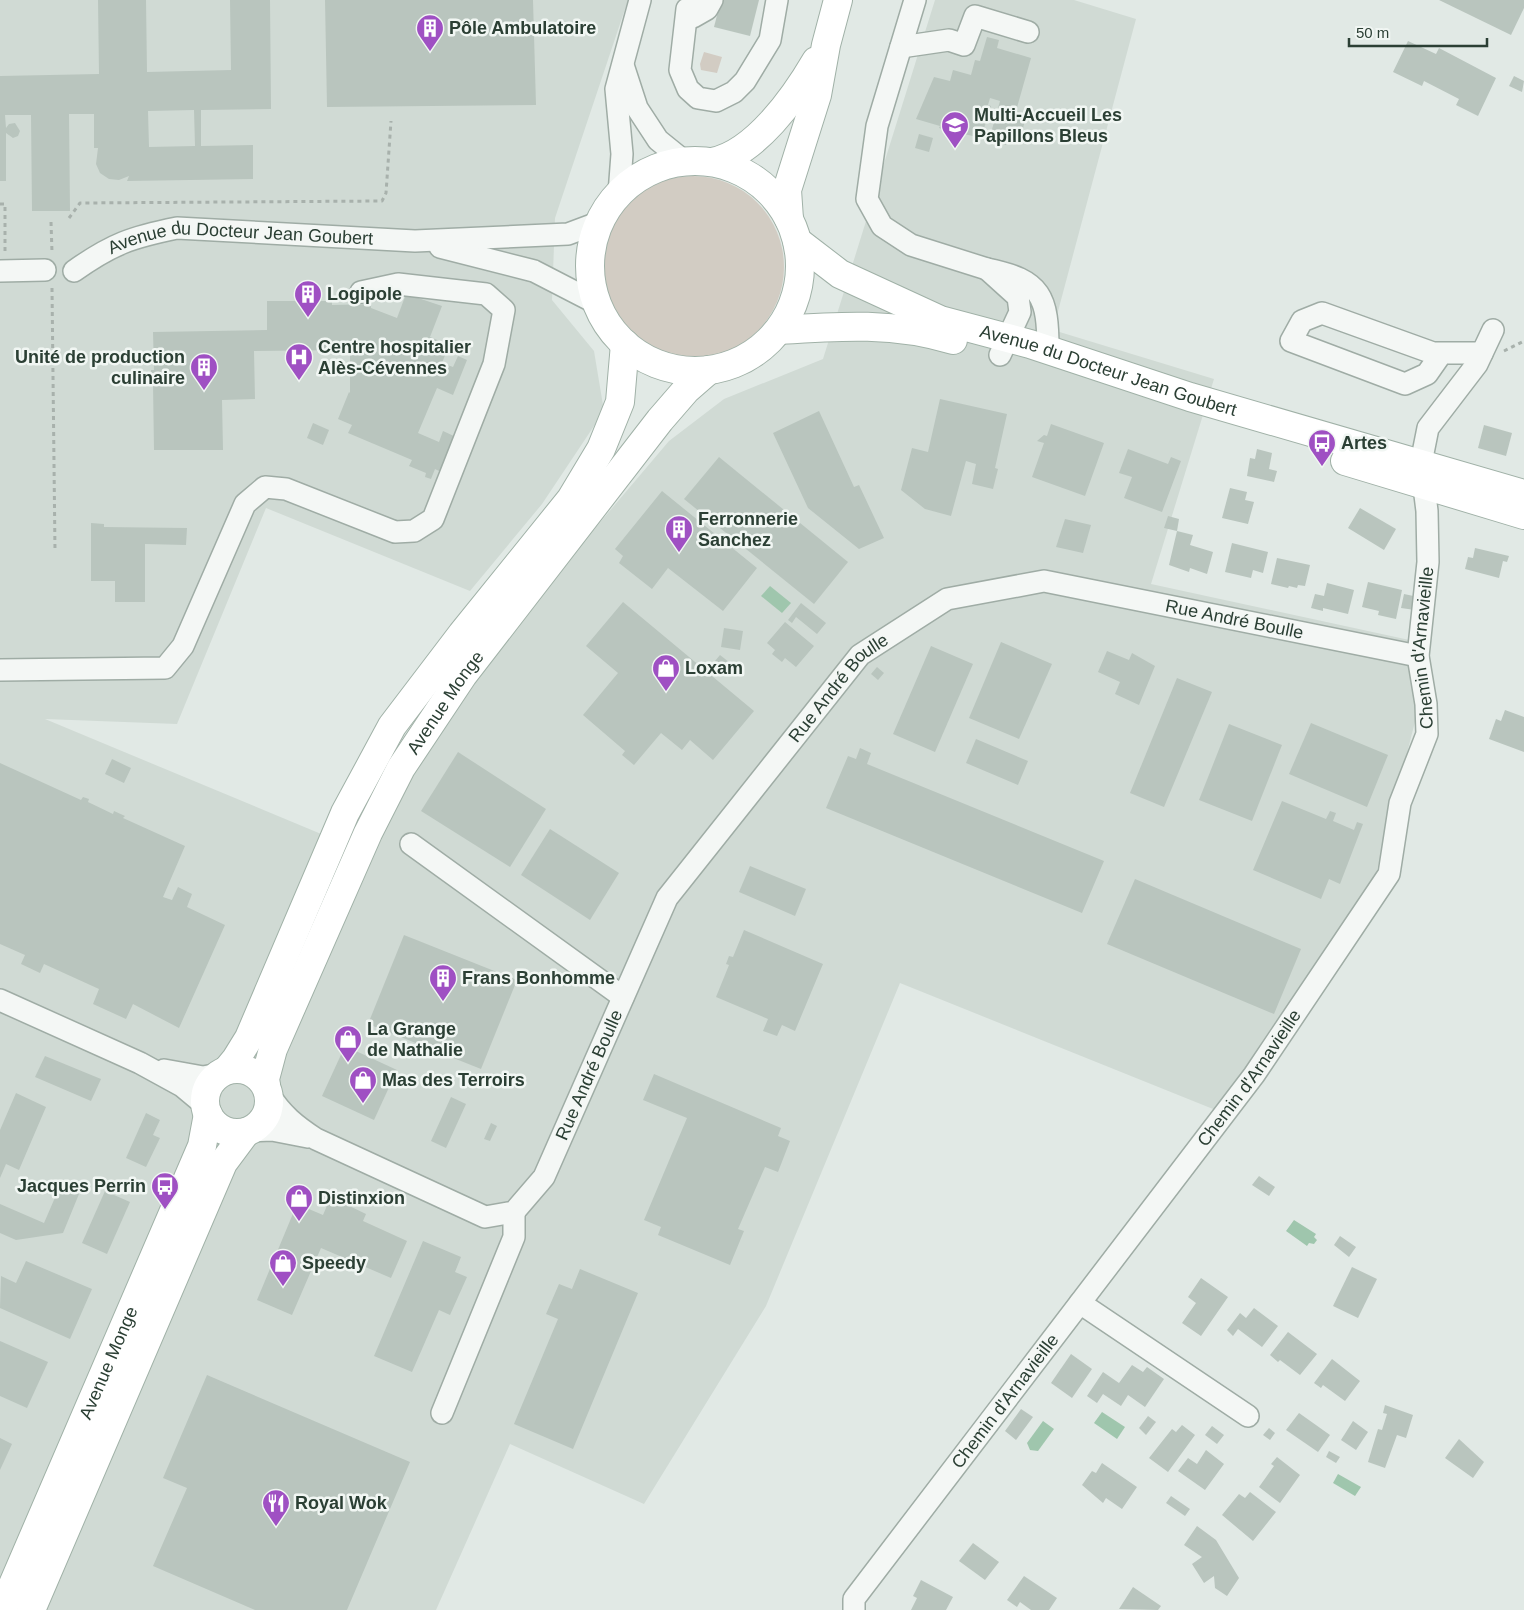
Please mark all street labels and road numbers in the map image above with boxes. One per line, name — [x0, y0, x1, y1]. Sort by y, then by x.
street label: Avenue du Docteur Jean Goubert — [104, 217, 374, 258]
street label: Avenue du Docteur Jean Goubert — [978, 321, 1239, 420]
street label: Chemin d'Arnavieille — [1408, 566, 1437, 729]
street label: Rue André Boulle — [1164, 596, 1305, 643]
street label: Rue André Boulle — [785, 630, 892, 746]
street label: Avenue Monge — [403, 647, 488, 758]
street label: Chemin d'Arnavieille — [1193, 1006, 1305, 1150]
street label: Rue André Boulle — [552, 1007, 626, 1143]
street label: Avenue Monge — [75, 1304, 142, 1422]
street label: Chemin d'Arnavieille — [948, 1330, 1063, 1472]

